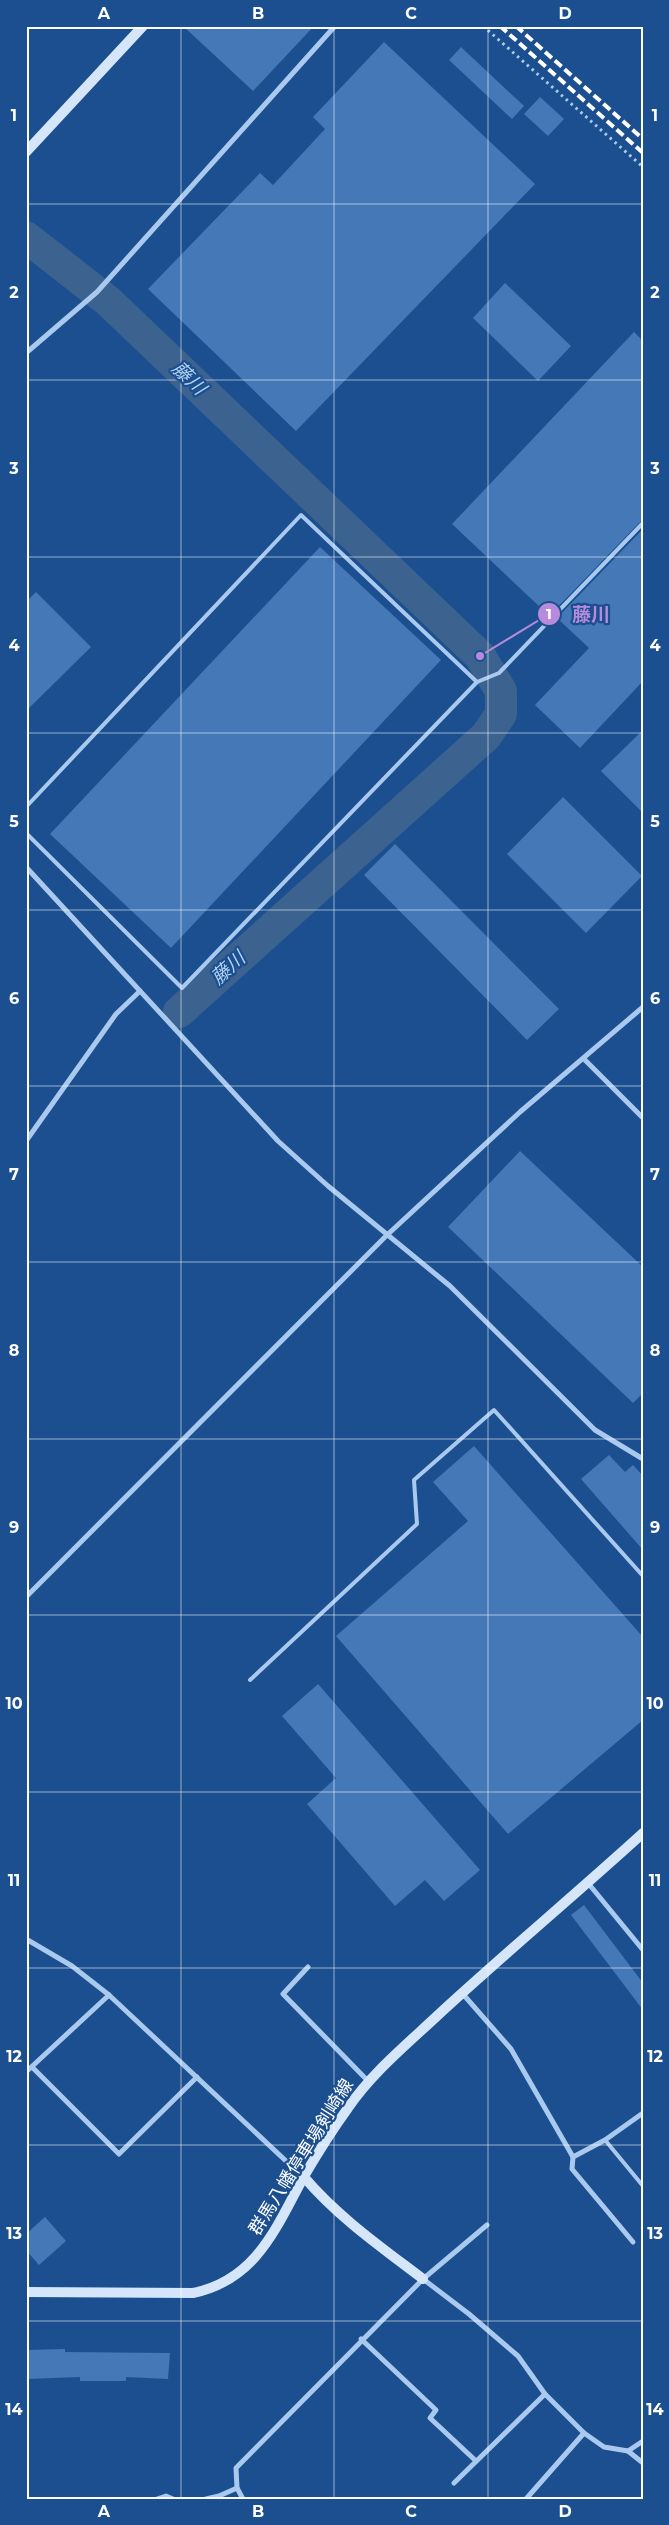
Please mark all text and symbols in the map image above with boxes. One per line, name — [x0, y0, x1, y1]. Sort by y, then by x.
text: A — [97, 4, 111, 23]
text: B — [252, 4, 264, 23]
text: C — [405, 4, 417, 23]
text: D — [558, 4, 572, 23]
text: 1 — [11, 106, 17, 125]
text: 1 — [652, 106, 658, 125]
text: 2 — [9, 283, 19, 302]
text: 2 — [650, 283, 660, 302]
water label: 藤川 — [167, 357, 212, 401]
text: 3 — [8, 459, 19, 478]
text: 3 — [649, 459, 660, 478]
callout: 藤川 — [537, 597, 620, 631]
text: 藤川 — [572, 603, 610, 626]
text: 1 — [546, 604, 552, 623]
text: 4 — [8, 636, 20, 655]
text: 4 — [649, 636, 661, 655]
text: 5 — [9, 812, 19, 831]
text: 5 — [650, 812, 660, 831]
water label: 藤川 — [206, 945, 251, 989]
text: 6 — [9, 989, 19, 1008]
text: 6 — [650, 989, 660, 1008]
text: 7 — [9, 1165, 19, 1184]
text: 7 — [650, 1165, 660, 1184]
text: 8 — [9, 1341, 19, 1360]
text: 8 — [650, 1341, 660, 1360]
text: 9 — [9, 1518, 19, 1537]
text: 9 — [650, 1518, 660, 1537]
text: 10 — [5, 1694, 23, 1713]
text: 10 — [646, 1694, 664, 1713]
text: 11 — [8, 1871, 20, 1890]
text: 11 — [649, 1871, 661, 1890]
text: 12 — [6, 2047, 22, 2066]
text: 12 — [647, 2047, 663, 2066]
street label: 群馬八幡停車場剣崎線 — [244, 2075, 358, 2239]
text: 13 — [6, 2224, 22, 2243]
text: 13 — [647, 2224, 663, 2243]
text: 14 — [5, 2400, 23, 2419]
text: 14 — [646, 2400, 664, 2419]
text: A — [97, 2502, 111, 2521]
text: B — [252, 2502, 264, 2521]
text: C — [405, 2502, 417, 2521]
text: D — [558, 2502, 572, 2521]

